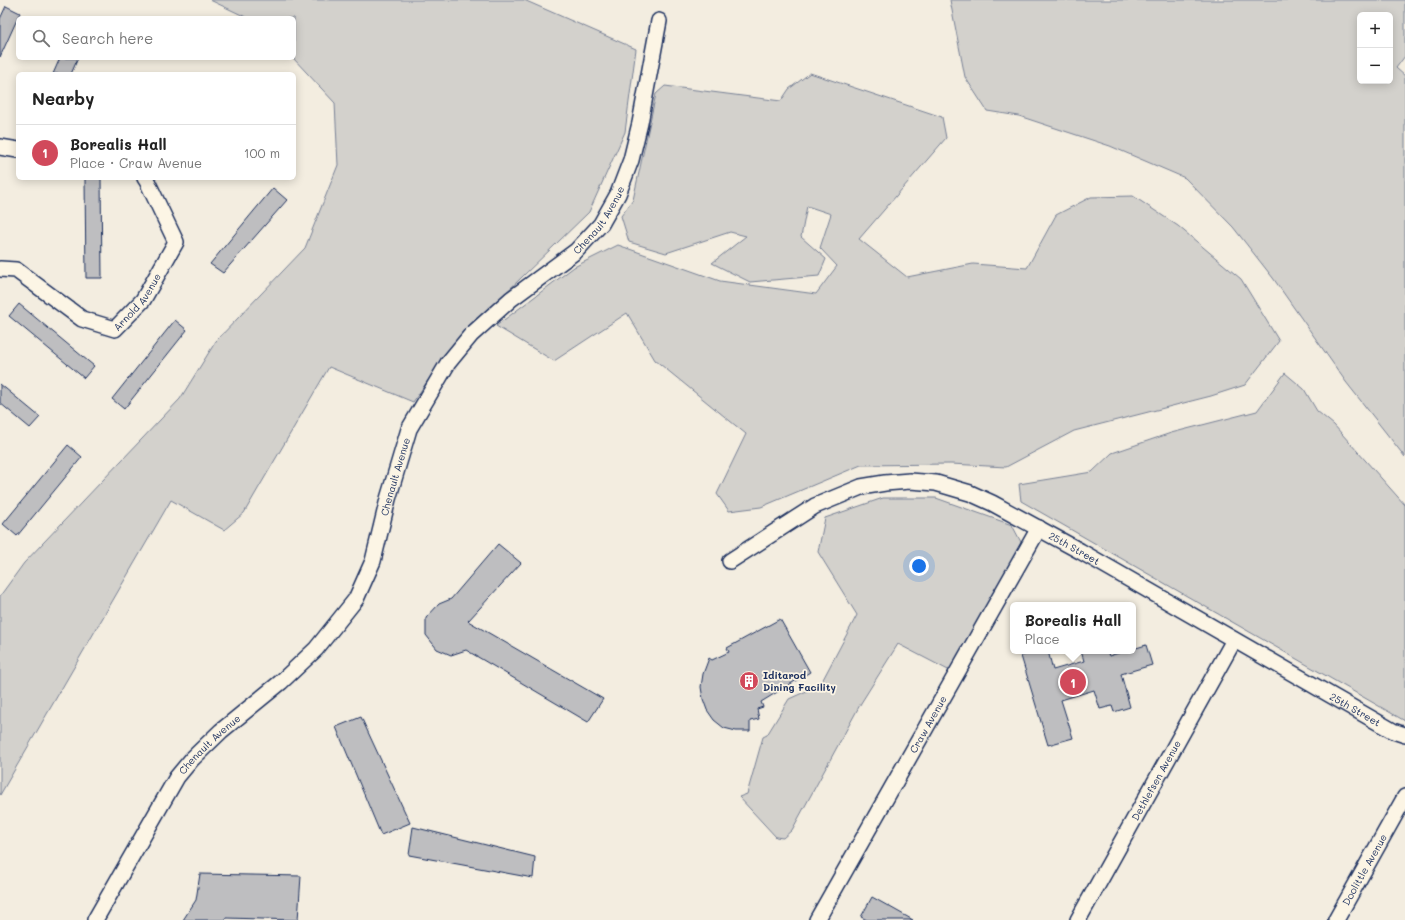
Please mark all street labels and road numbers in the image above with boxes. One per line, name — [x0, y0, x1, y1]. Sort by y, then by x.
street label: Chenault Avenue — [570, 184, 627, 257]
street label: Arnold Avenue — [110, 270, 164, 334]
street label: Chenault Avenue — [377, 436, 413, 517]
street label: 25th Street — [1046, 528, 1103, 568]
street label: 25th Street — [1327, 689, 1383, 730]
street label: Craw Avenue — [906, 693, 950, 756]
street label: Chenault Avenue — [175, 711, 243, 777]
street label: Dethlefsen Avenue — [1128, 737, 1184, 823]
street label: Doolittle Avenue — [1339, 831, 1390, 908]

